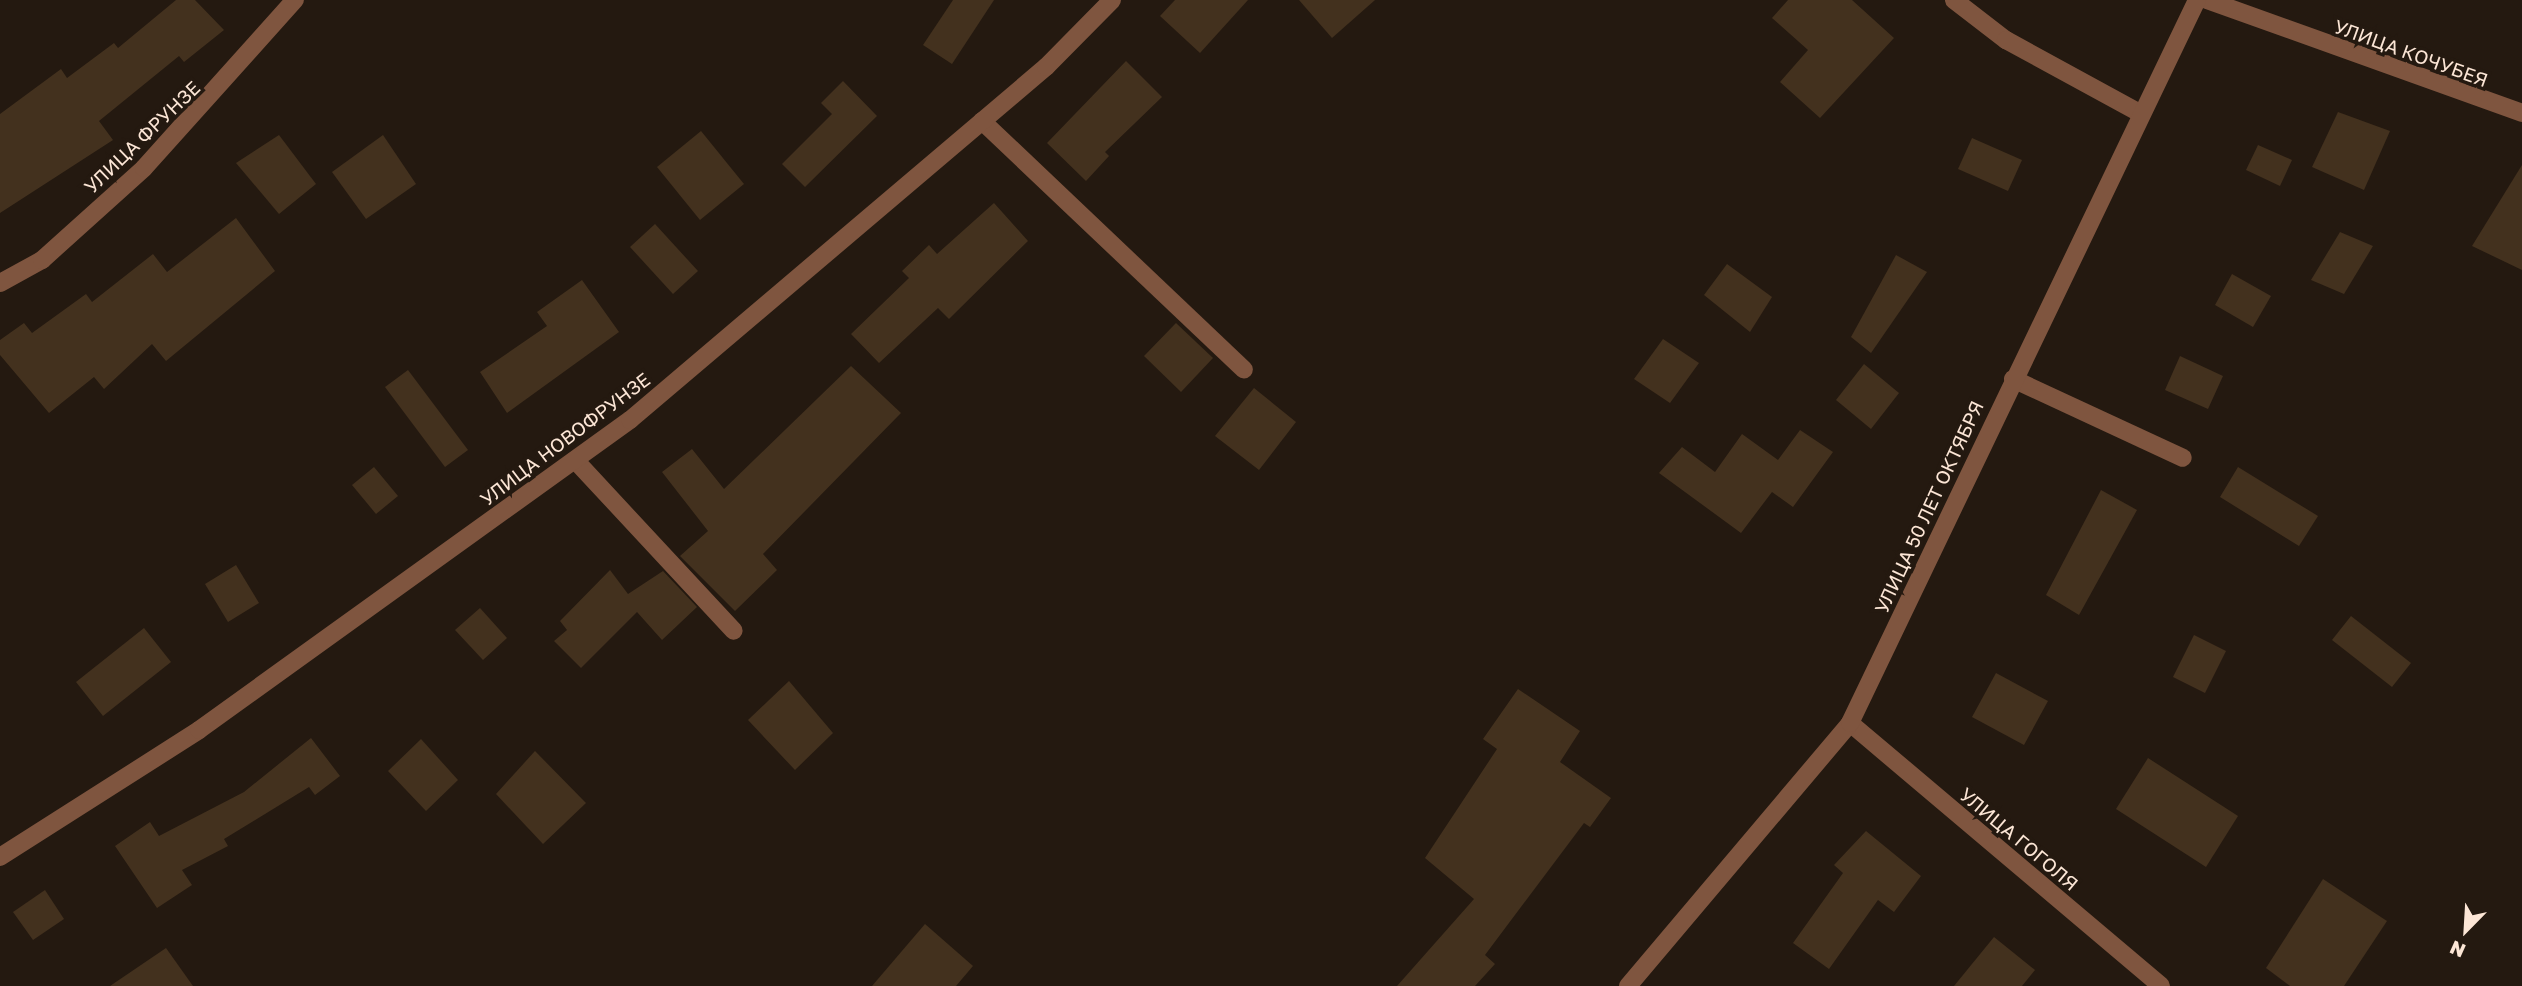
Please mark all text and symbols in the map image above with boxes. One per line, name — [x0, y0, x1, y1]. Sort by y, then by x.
street label: УЛИЦА КОЧУБЕЯ — [2331, 15, 2491, 91]
street label: УЛИЦА ФРУНЗЕ — [80, 76, 204, 198]
street label: УЛИЦА НОВОФРУНЗЕ — [476, 368, 654, 510]
street label: УЛИЦА 50 ЛЕТ ОКТЯБРЯ — [1870, 397, 1988, 617]
street label: УЛИЦА ГОГОЛЯ — [1955, 783, 2083, 895]
north arrow — [2431, 895, 2501, 965]
text: N — [2446, 936, 2469, 963]

